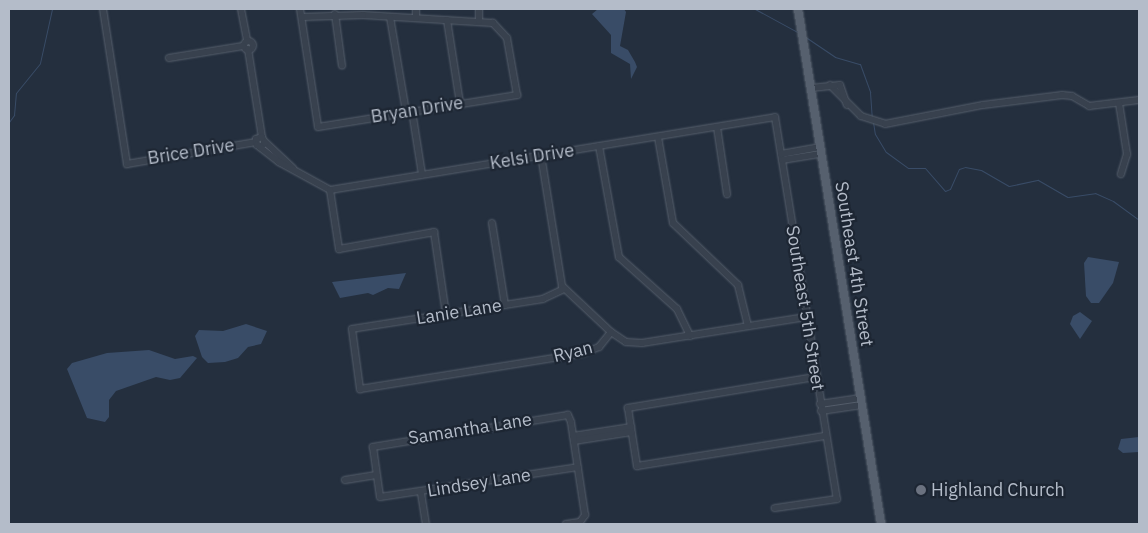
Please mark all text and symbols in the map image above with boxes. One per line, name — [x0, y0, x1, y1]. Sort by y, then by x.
street label: Bryan Drive — [369, 92, 465, 128]
street label: Brice Drive — [146, 134, 236, 170]
street label: Kelsi Drive — [488, 140, 576, 174]
street label: Southeast 4th Street — [830, 180, 878, 348]
street label: Southeast 5th Street — [781, 224, 829, 392]
street label: Lanie Lane — [415, 295, 503, 329]
street label: Ryan — [551, 337, 595, 367]
street label: Samantha Lane — [407, 409, 533, 449]
street label: Lindsey Lane — [426, 464, 532, 502]
place label: Highland Church — [931, 479, 1065, 501]
marker: Highland Church — [915, 484, 927, 496]

